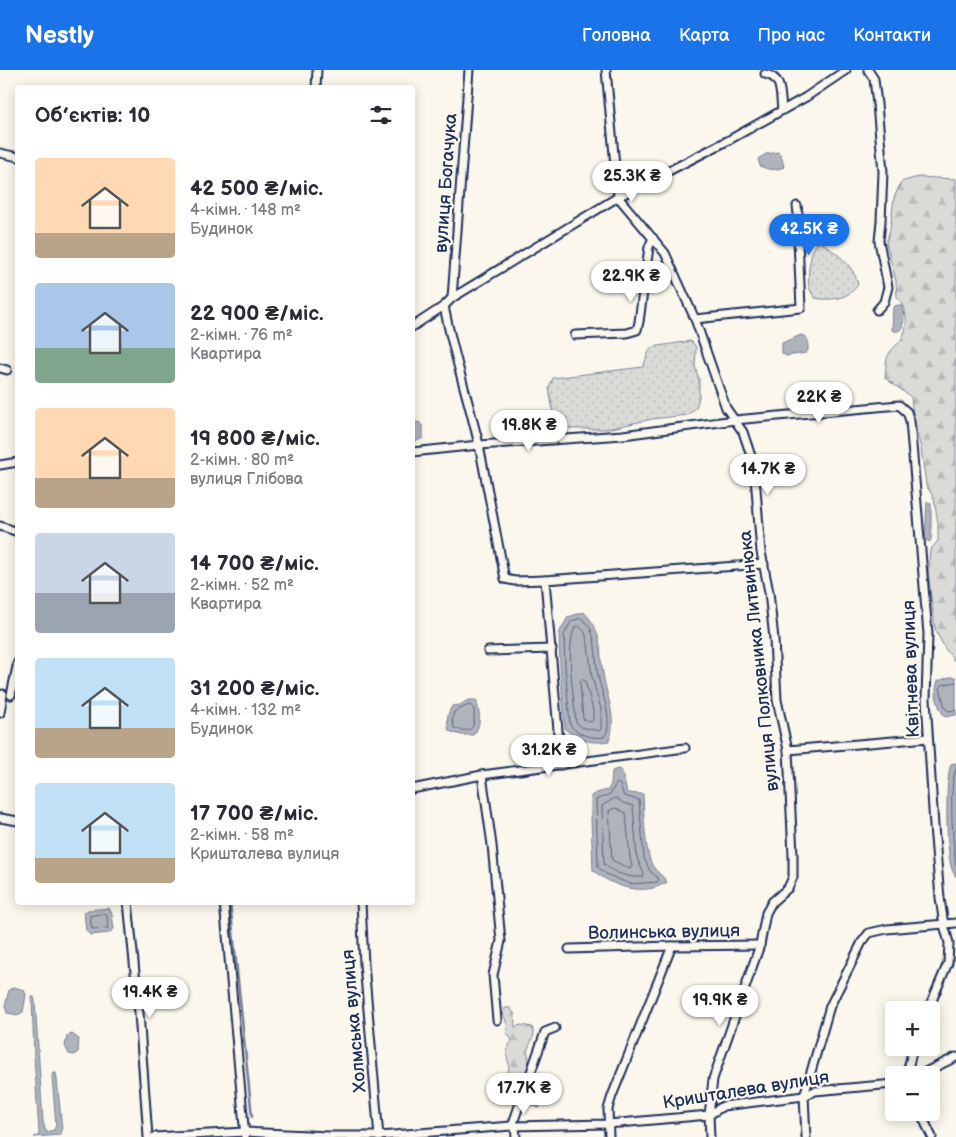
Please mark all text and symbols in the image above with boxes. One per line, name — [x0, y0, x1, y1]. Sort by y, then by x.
text: Nestly — [25, 21, 94, 50]
text: Головна — [582, 25, 651, 46]
text: Карта — [679, 25, 730, 46]
text: Про нас — [758, 25, 825, 46]
text: Контакти — [853, 25, 931, 46]
icon: filters — [367, 101, 395, 129]
text: Об’єктів: 10 — [35, 103, 150, 128]
street label: вулиця Богачука — [431, 112, 461, 254]
pin: 25.3K ₴ — [586, 160, 678, 203]
text: 25.3K ₴ — [603, 167, 661, 186]
text: 42 500 ₴/міс. — [190, 176, 323, 201]
icon: home — [75, 178, 135, 238]
text: 4-кімн. · 148 m² — [190, 201, 301, 220]
pin: 42.5K ₴ — [763, 214, 855, 256]
text: Будинок — [190, 220, 253, 239]
text: 42.5K ₴ — [780, 220, 838, 239]
pin: 22.9K ₴ — [585, 260, 677, 303]
text: 22.9K ₴ — [602, 267, 660, 286]
text: 22 900 ₴/міс. — [190, 301, 324, 326]
icon: home — [75, 303, 135, 363]
text: 2-кімн. · 76 m² — [190, 326, 293, 345]
text: Квартира — [190, 345, 262, 364]
pin: 22K ₴ — [784, 382, 854, 424]
text: 22K ₴ — [796, 388, 842, 407]
pin: 19.8K ₴ — [483, 410, 575, 452]
text: 19.8K ₴ — [501, 416, 557, 435]
text: 19 800 ₴/міс. — [190, 426, 320, 451]
icon: home — [75, 428, 135, 488]
text: 2-кімн. · 80 m² — [190, 451, 294, 470]
pin: 14.7K ₴ — [722, 454, 814, 496]
text: 14.7K ₴ — [741, 460, 795, 479]
text: вулиця Глібова — [190, 470, 303, 489]
street label: вулиця Полковника Литвинюка — [735, 529, 783, 793]
text: 14 700 ₴/міс. — [190, 551, 319, 576]
icon: home — [75, 553, 135, 613]
text: 2-кімн. · 52 m² — [190, 576, 294, 595]
text: Квартира — [190, 595, 262, 614]
street label: Квітнева вулиця — [898, 600, 924, 738]
text: 31 200 ₴/міс. — [190, 676, 319, 701]
icon: home — [75, 678, 135, 738]
text: 4-кімн. · 132 m² — [190, 701, 301, 720]
text: Будинок — [190, 720, 253, 739]
pin: 31.2K ₴ — [503, 734, 595, 777]
text: 31.2K ₴ — [521, 741, 577, 760]
text: 17 700 ₴/міс. — [190, 801, 318, 826]
icon: home — [75, 803, 135, 863]
text: 2-кімн. · 58 m² — [190, 826, 294, 845]
text: Кришталева вулиця — [190, 845, 339, 864]
street label: Волинська вулиця — [588, 920, 740, 944]
street label: Холмська вулиця — [337, 949, 371, 1093]
pin: 19.4K ₴ — [104, 976, 196, 1019]
text: 19.4K ₴ — [123, 983, 177, 1002]
pin: 19.9K ₴ — [674, 984, 766, 1027]
text: 19.9K ₴ — [693, 991, 747, 1010]
map controls — [885, 1001, 940, 1121]
button: + — [885, 1001, 940, 1056]
street label: Кришталева вулиця — [661, 1066, 831, 1114]
button: − — [885, 1066, 940, 1121]
pin: 17.7K ₴ — [478, 1072, 570, 1115]
text: 17.7K ₴ — [497, 1079, 551, 1098]

